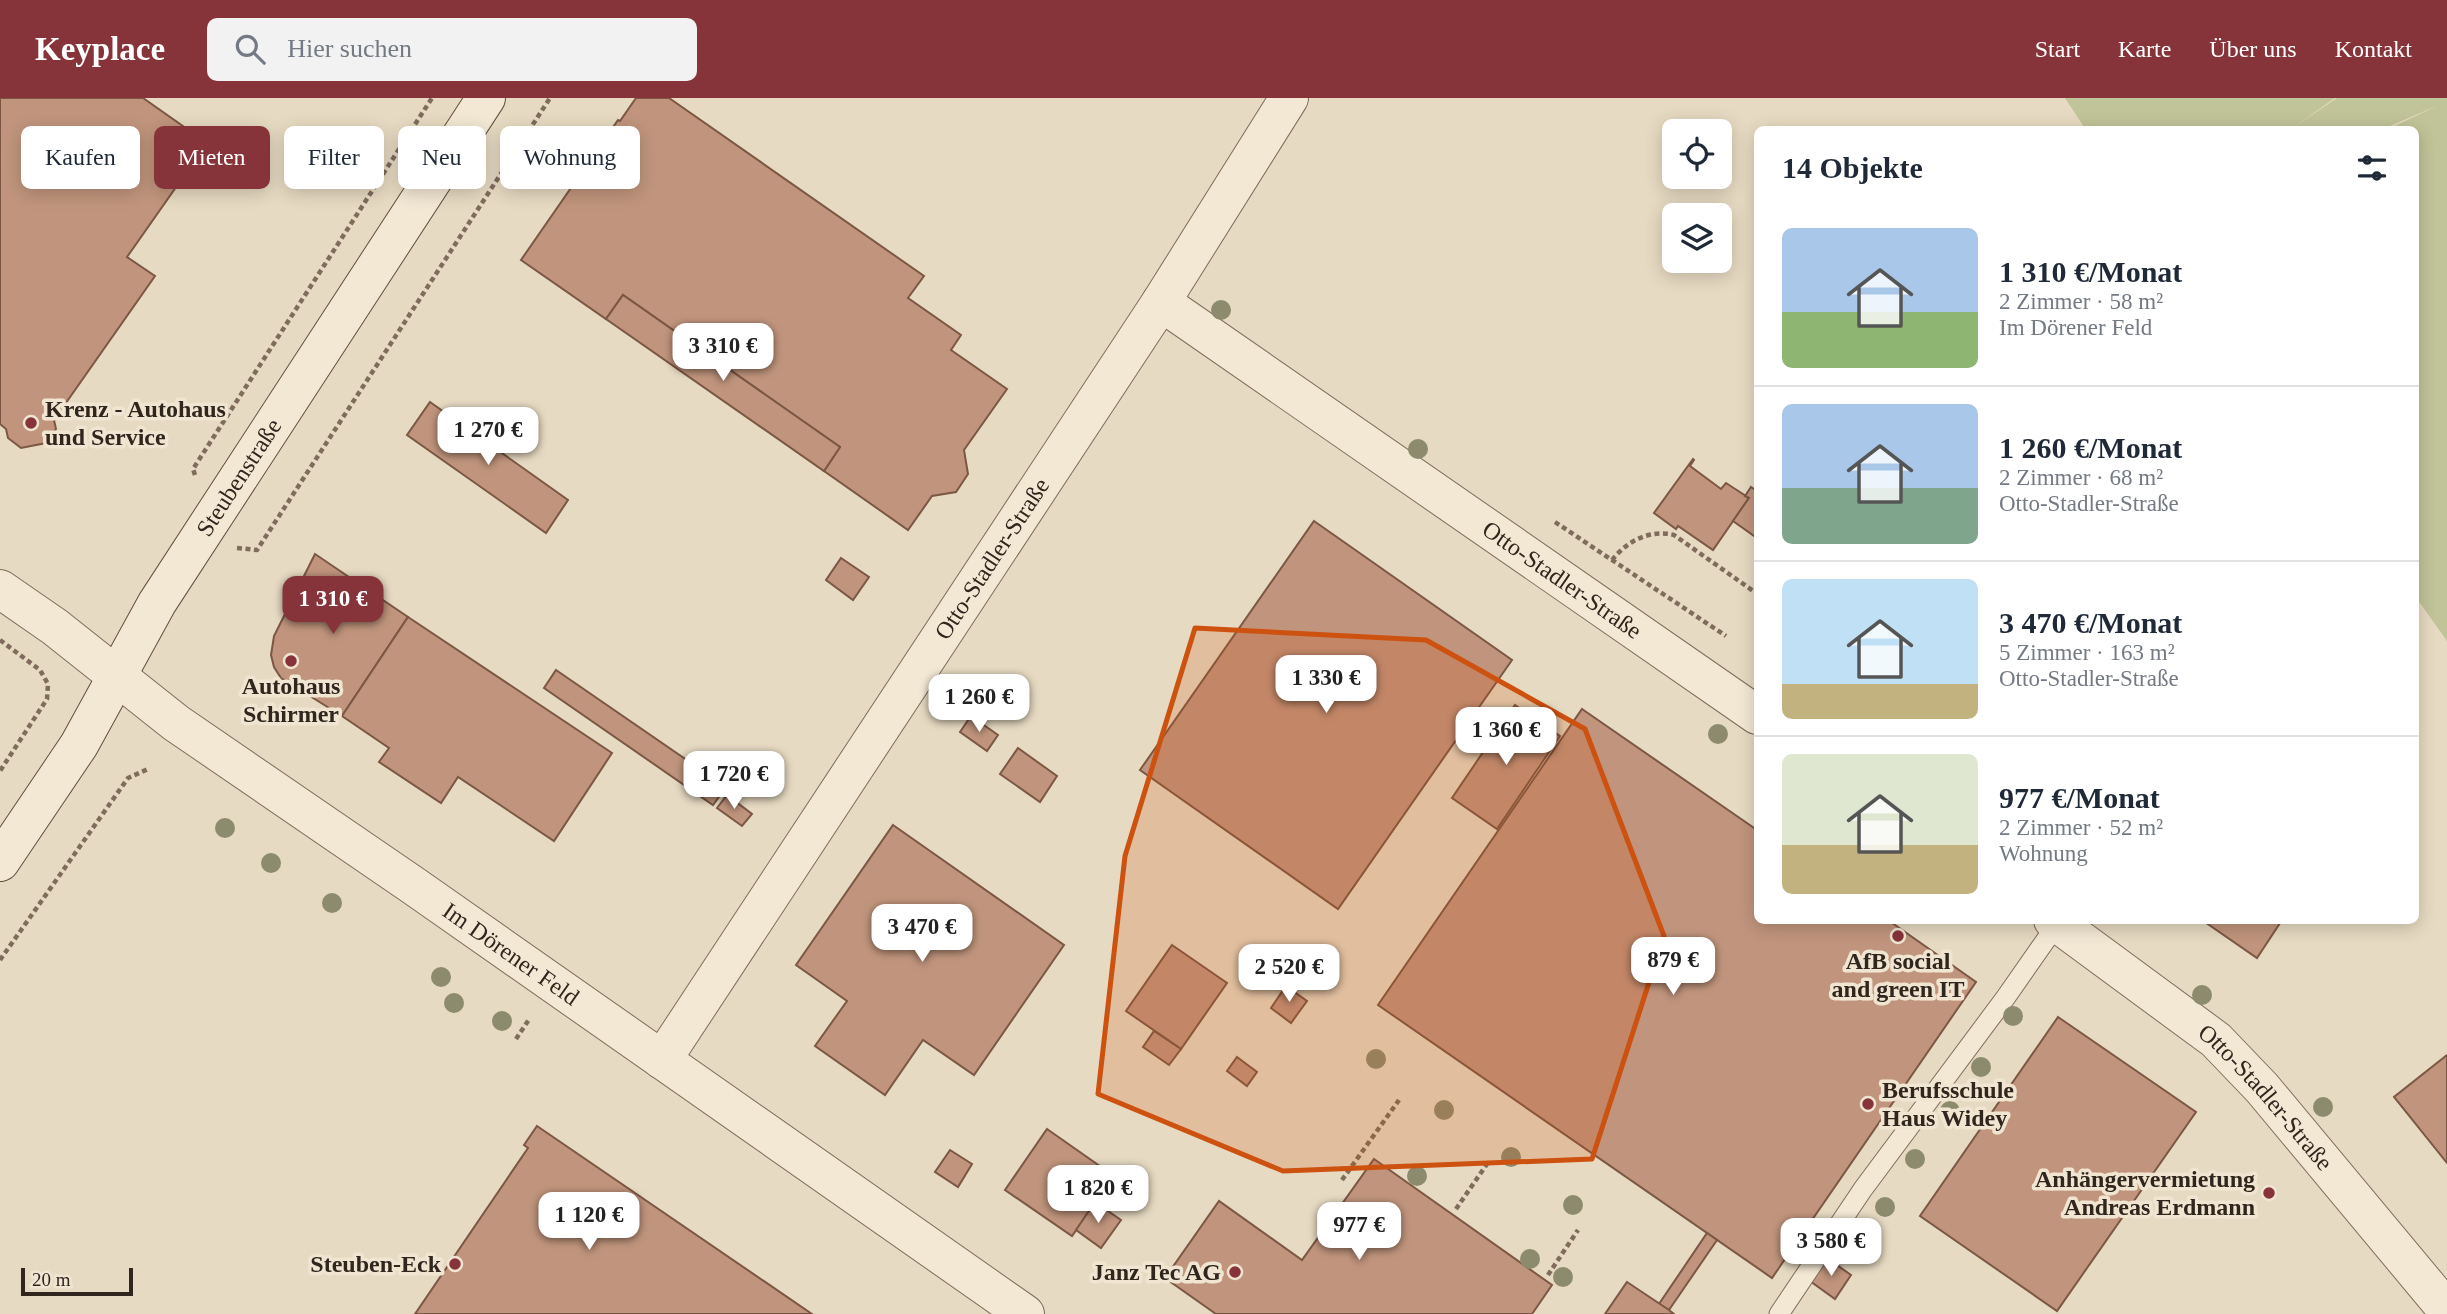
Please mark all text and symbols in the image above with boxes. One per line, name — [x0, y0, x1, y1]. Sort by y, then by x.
search box — [207, 18, 697, 81]
icon: search — [231, 30, 269, 68]
text: Keyplace — [35, 31, 165, 67]
text: Hier suchen — [287, 34, 412, 63]
text: Start — [2035, 36, 2080, 62]
text: Karte — [2118, 36, 2171, 62]
text: Über uns — [2209, 36, 2297, 62]
text: Kontakt — [2335, 36, 2412, 62]
map controls — [1662, 119, 1732, 273]
button: locate — [1662, 119, 1732, 189]
chip: Kaufen — [21, 126, 140, 189]
chip: Mieten — [154, 126, 270, 189]
chip: Filter — [284, 126, 384, 189]
chip: Neu — [398, 126, 486, 189]
chip: Wohnung — [500, 126, 640, 189]
icon: filters — [2353, 149, 2391, 187]
text: 14 Objekte — [1782, 151, 1923, 184]
button: layers — [1662, 203, 1732, 273]
text: 1 310 €/Monat — [1999, 255, 2182, 288]
icon: home — [1838, 256, 1922, 340]
text: 2 Zimmer · 58 m² — [1999, 289, 2163, 314]
text: Im Dörener Feld — [1999, 315, 2152, 340]
pin: 3 310 € — [658, 324, 788, 383]
text: 3 310 € — [689, 333, 758, 358]
place label: Krenz - Autohaus und Service — [45, 396, 226, 450]
pin: 1 270 € — [423, 408, 553, 467]
street label: Steubenstraße — [191, 414, 286, 541]
marker: Krenz - Autohaus und Service — [23, 415, 39, 431]
text: 1 270 € — [454, 417, 523, 442]
text: 1 260 €/Monat — [1999, 431, 2182, 464]
icon: home — [1838, 432, 1922, 516]
text: 2 Zimmer · 68 m² — [1999, 465, 2163, 490]
street label: Otto-Stadler-Straße — [929, 473, 1054, 644]
text: Otto-Stadler-Straße — [1999, 491, 2179, 516]
street label: Otto-Stadler-Straße — [1478, 516, 1647, 644]
pin: 1 310 € — [268, 576, 398, 636]
text: 1 310 € — [299, 586, 368, 611]
text: 3 470 €/Monat — [1999, 606, 2182, 639]
icon: home — [1838, 607, 1922, 691]
text: 5 Zimmer · 163 m² — [1999, 640, 2175, 665]
marker: Autohaus Schirmer — [283, 653, 299, 669]
pin: 1 330 € — [1261, 656, 1391, 715]
text: 1 330 € — [1292, 665, 1361, 690]
text: Otto-Stadler-Straße — [1999, 666, 2179, 691]
place label: Autohaus Schirmer — [242, 673, 340, 727]
pin: 1 260 € — [914, 674, 1044, 734]
text: 1 260 € — [945, 684, 1014, 709]
pin: 1 360 € — [1441, 708, 1571, 767]
text: 1 360 € — [1472, 717, 1541, 742]
pin: 1 720 € — [669, 752, 799, 811]
text: 1 720 € — [700, 761, 769, 786]
text: 977 €/Monat — [1999, 781, 2160, 814]
icon: home — [1838, 782, 1922, 866]
text: 2 Zimmer · 52 m² — [1999, 815, 2163, 840]
text: Wohnung — [1999, 841, 2088, 866]
street label: Im Dörener Feld — [438, 897, 584, 1010]
pin: 3 470 € — [857, 904, 987, 964]
text: 3 470 € — [888, 914, 957, 939]
marker: AfB social and green IT — [1890, 928, 1906, 944]
pin: 879 € — [1624, 937, 1722, 997]
pin: 2 520 € — [1224, 944, 1354, 1004]
text: 879 € — [1647, 947, 1699, 972]
place label: AfB social and green IT — [1832, 948, 1964, 1002]
text: 2 520 € — [1255, 954, 1324, 979]
street label: Otto-Stadler-Straße — [2194, 1019, 2338, 1175]
place label: Berufsschule Haus Widey — [1882, 1077, 2014, 1131]
marker: Berufsschule Haus Widey — [1860, 1096, 1876, 1112]
pin: 1 820 € — [1033, 1166, 1163, 1225]
place label: Anhängervermietung Andreas Erdmann — [2035, 1166, 2255, 1220]
text: 1 820 € — [1064, 1175, 1133, 1200]
marker: Anhängervermietung Andreas Erdmann — [2261, 1185, 2277, 1201]
pin: 1 120 € — [524, 1192, 654, 1252]
text: 1 120 € — [555, 1202, 624, 1227]
pin: 977 € — [1310, 1202, 1408, 1262]
text: 977 € — [1333, 1212, 1385, 1237]
pin: 3 580 € — [1766, 1218, 1896, 1278]
text: 3 580 € — [1797, 1228, 1866, 1253]
place label: Steuben-Eck — [310, 1251, 442, 1277]
marker: Steuben-Eck — [447, 1256, 463, 1272]
place label: Janz Tec AG — [1092, 1259, 1221, 1285]
marker: Janz Tec AG — [1227, 1264, 1243, 1280]
scale bar — [21, 1265, 133, 1297]
text: 20 m — [32, 1269, 71, 1290]

